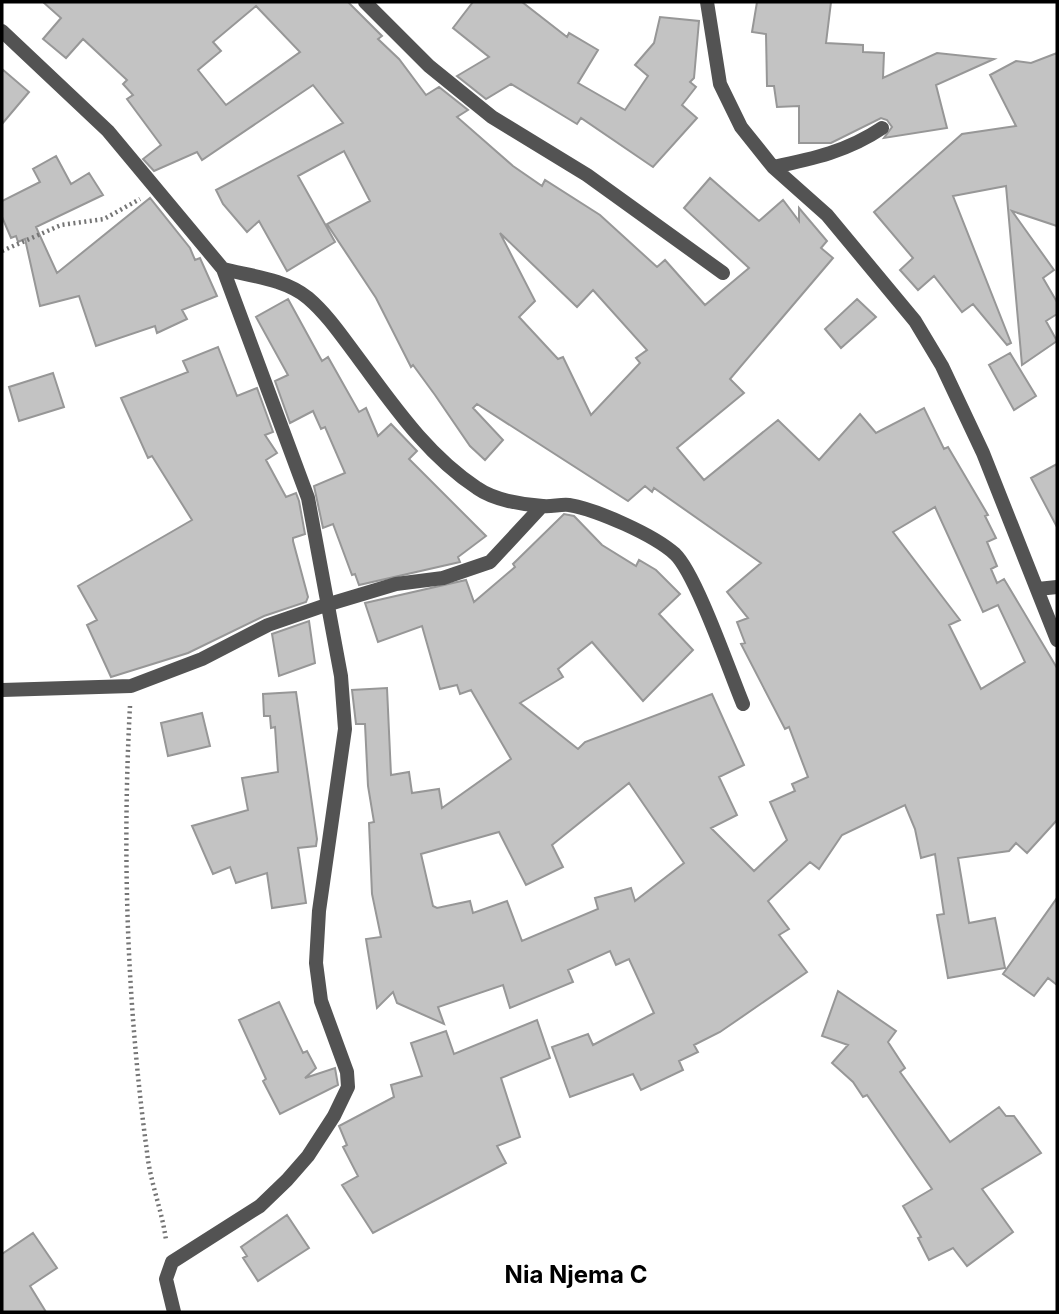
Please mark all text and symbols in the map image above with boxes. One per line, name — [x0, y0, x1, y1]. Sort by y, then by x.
district label: Nia Njema C — [505, 1260, 647, 1289]

